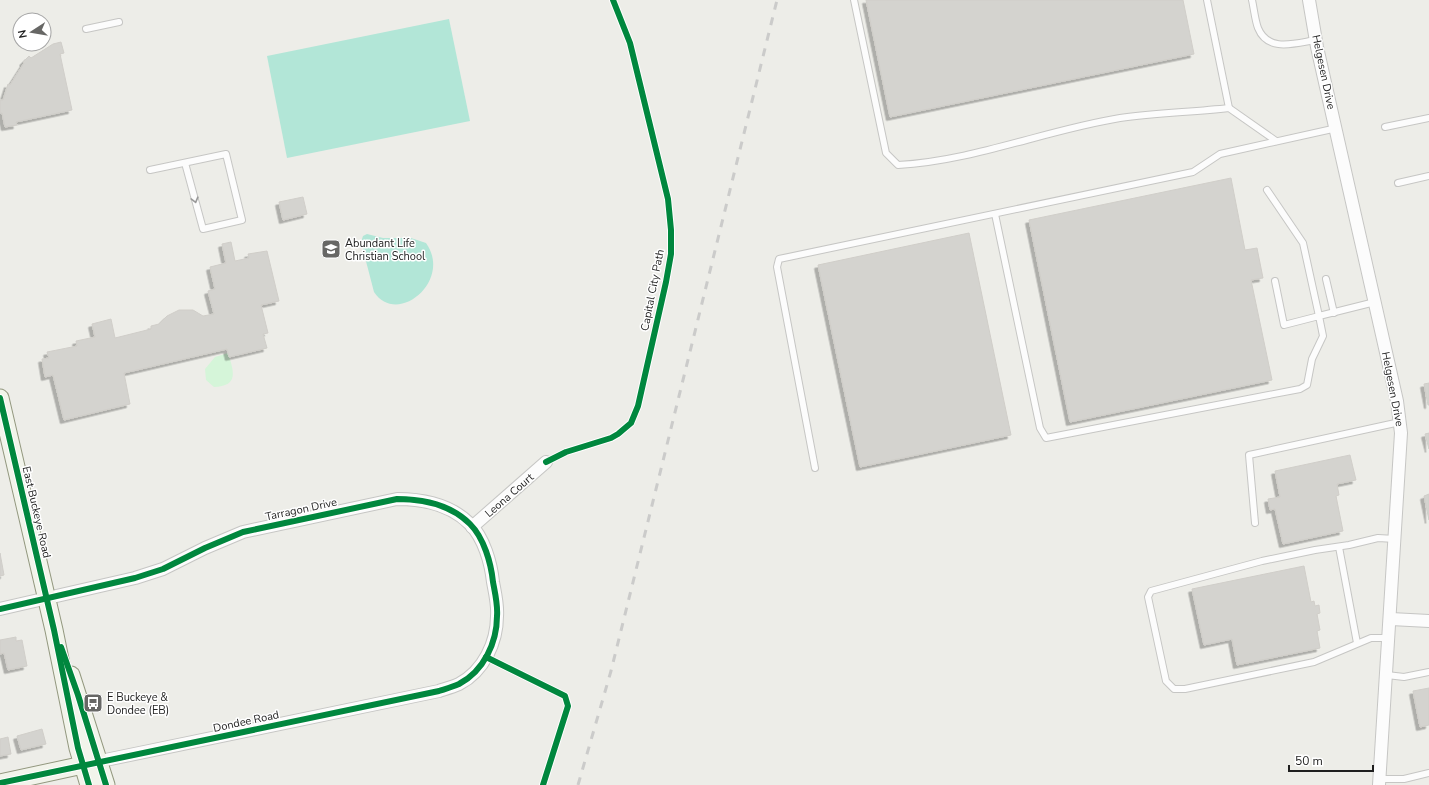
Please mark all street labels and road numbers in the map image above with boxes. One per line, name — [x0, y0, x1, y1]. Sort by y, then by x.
street label: Helgesen Drive — [1308, 33, 1339, 111]
street label: Capital City Path — [637, 248, 668, 332]
street label: Helgesen Drive — [1378, 350, 1407, 428]
street label: East Buckeye Road — [19, 465, 54, 559]
street label: Leona Court — [482, 470, 537, 521]
street label: Tarragon Drive — [264, 495, 338, 524]
street label: Dondee Road — [212, 707, 280, 736]

